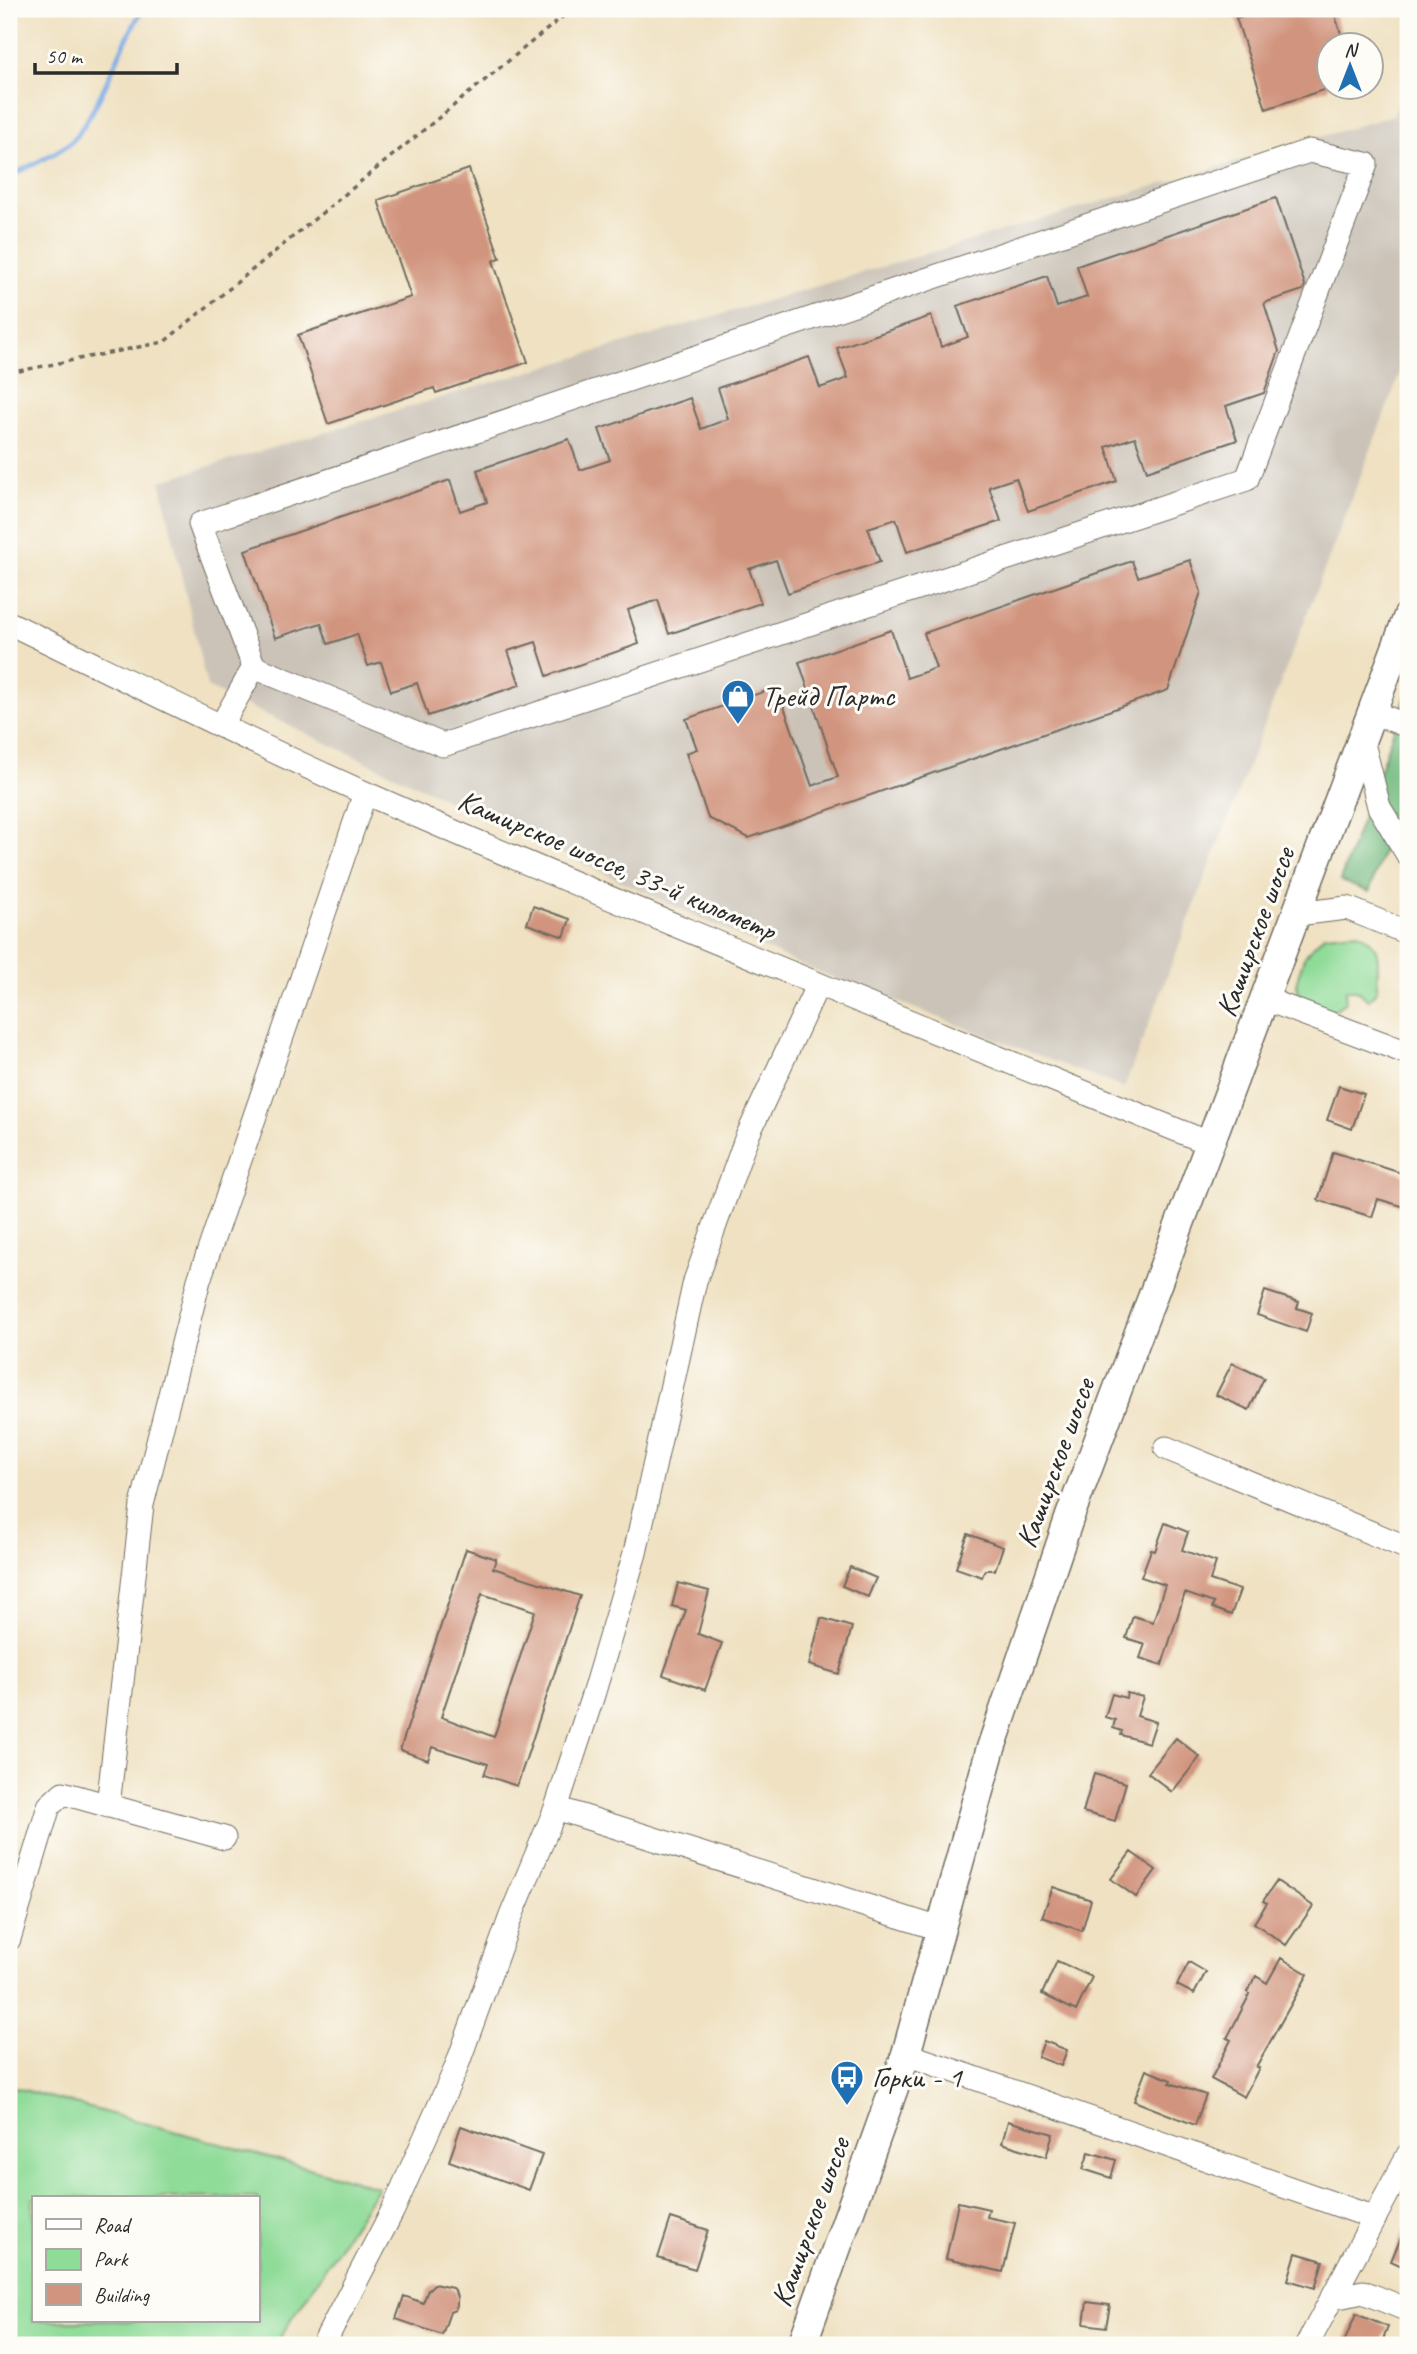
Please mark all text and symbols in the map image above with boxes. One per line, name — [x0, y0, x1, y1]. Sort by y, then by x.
scale bar — [35, 32, 177, 76]
north arrow — [1316, 32, 1386, 102]
text: N — [1344, 38, 1359, 62]
text: 50 m — [46, 43, 84, 69]
shop icon: Трейд Партс — [719, 677, 757, 726]
place label: Трейд Партс — [762, 677, 896, 715]
street label: Каширское шоссе, 33-й километр — [452, 781, 783, 950]
street label: Каширское шоссе — [1207, 840, 1304, 1022]
street label: Каширское шоссе — [1007, 1371, 1104, 1553]
bus stop icon: Горки - 1 — [828, 2058, 866, 2107]
place label: Горки - 1 — [872, 2058, 963, 2096]
street label: Каширское шоссе — [762, 2130, 859, 2312]
legend — [32, 2196, 259, 2322]
text: Road — [94, 2212, 133, 2238]
text: Park — [94, 2246, 129, 2272]
text: Building — [94, 2282, 151, 2308]

